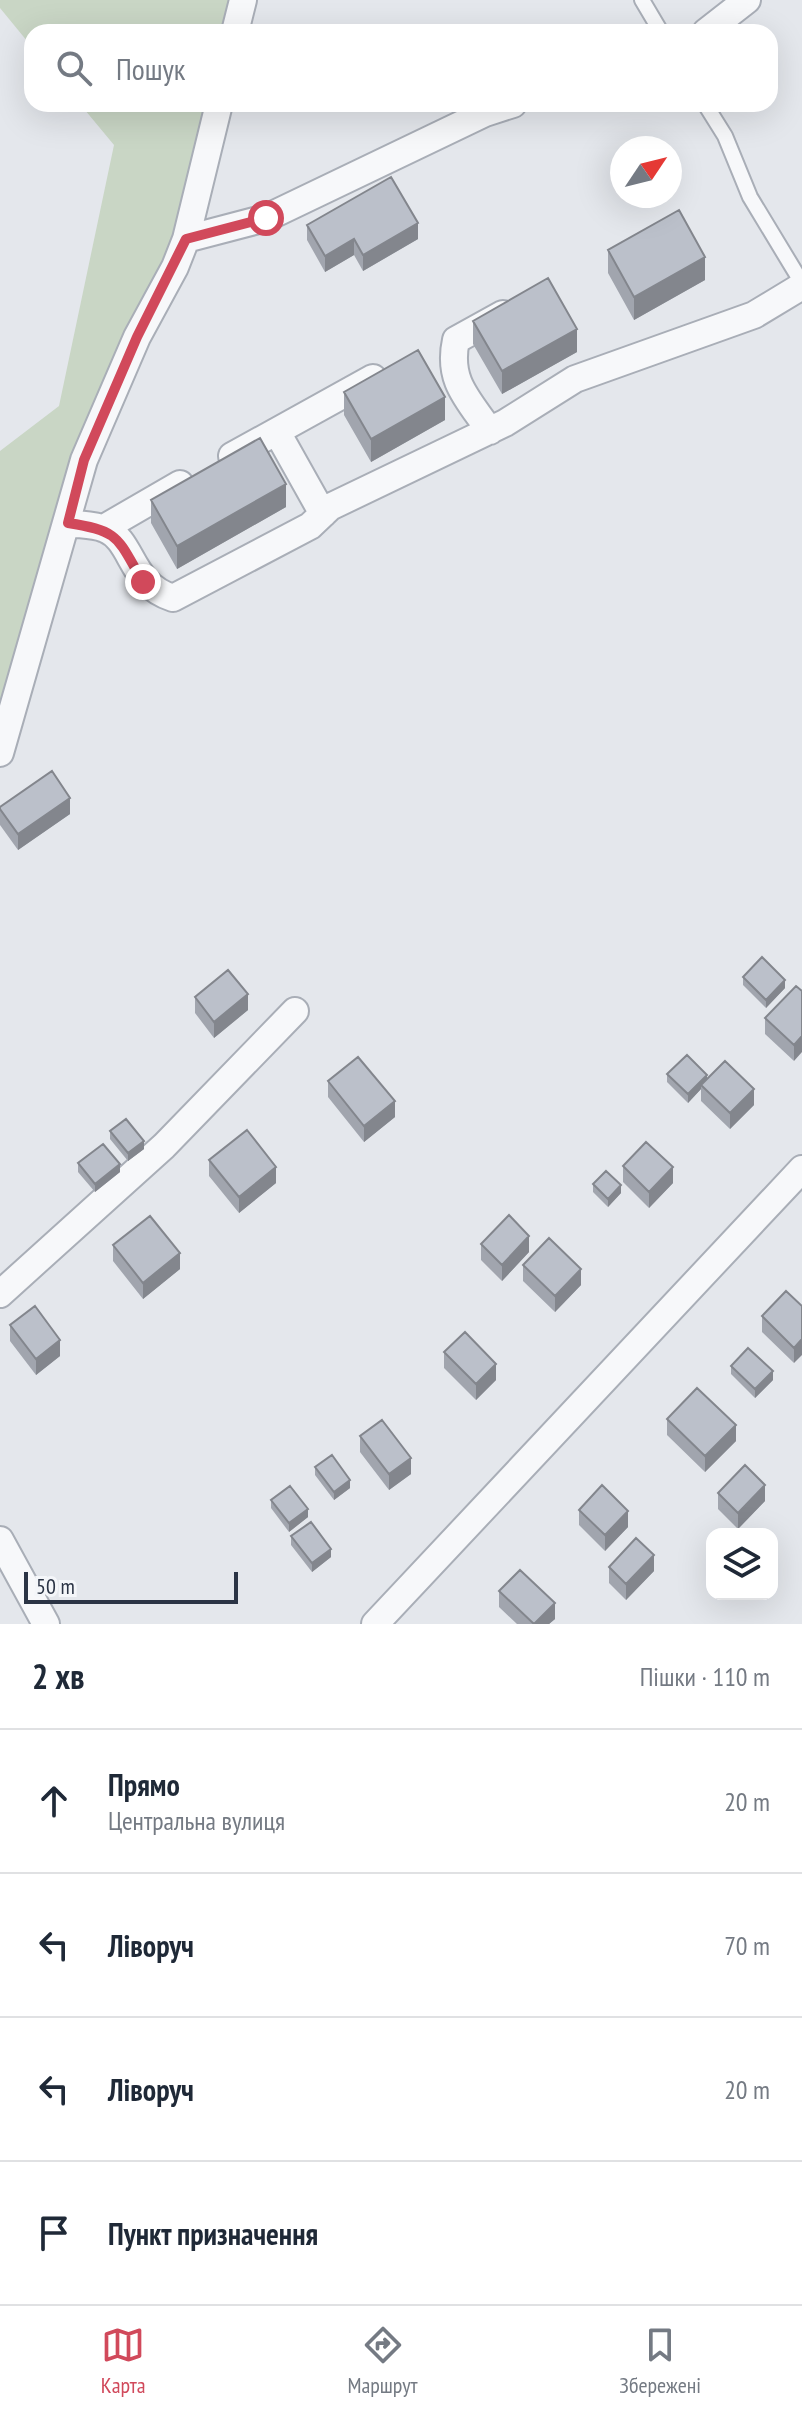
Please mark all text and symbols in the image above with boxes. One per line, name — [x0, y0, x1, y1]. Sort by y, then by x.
search box — [24, 24, 778, 112]
icon: search — [52, 46, 96, 90]
text: Пошук — [116, 49, 185, 88]
north arrow — [610, 136, 682, 208]
route start — [248, 200, 284, 236]
route end — [125, 564, 161, 600]
map controls — [706, 1528, 778, 1600]
button: layers — [706, 1528, 778, 1600]
scale bar — [24, 1568, 238, 1604]
text: 50 m — [36, 1572, 75, 1600]
text: 2 хв — [32, 1654, 84, 1698]
text: Пішки · 110 m — [640, 1660, 770, 1693]
text: Прямо — [108, 1765, 180, 1804]
icon: ahead — [32, 1779, 76, 1823]
text: 20 m — [724, 1785, 770, 1818]
text: Центральна вулиця — [108, 1804, 285, 1837]
icon: left — [32, 1923, 76, 1967]
text: Ліворуч — [108, 1926, 194, 1965]
text: 70 m — [724, 1929, 770, 1962]
icon: left — [32, 2067, 76, 2111]
text: Ліворуч — [108, 2070, 194, 2109]
text: 20 m — [724, 2073, 770, 2106]
icon: arrive — [32, 2211, 76, 2255]
text: Пункт призначення — [108, 2214, 318, 2253]
tab: Карта — [101, 2323, 146, 2399]
tab: Маршрут — [347, 2323, 418, 2399]
tab: Збережені — [619, 2323, 701, 2399]

